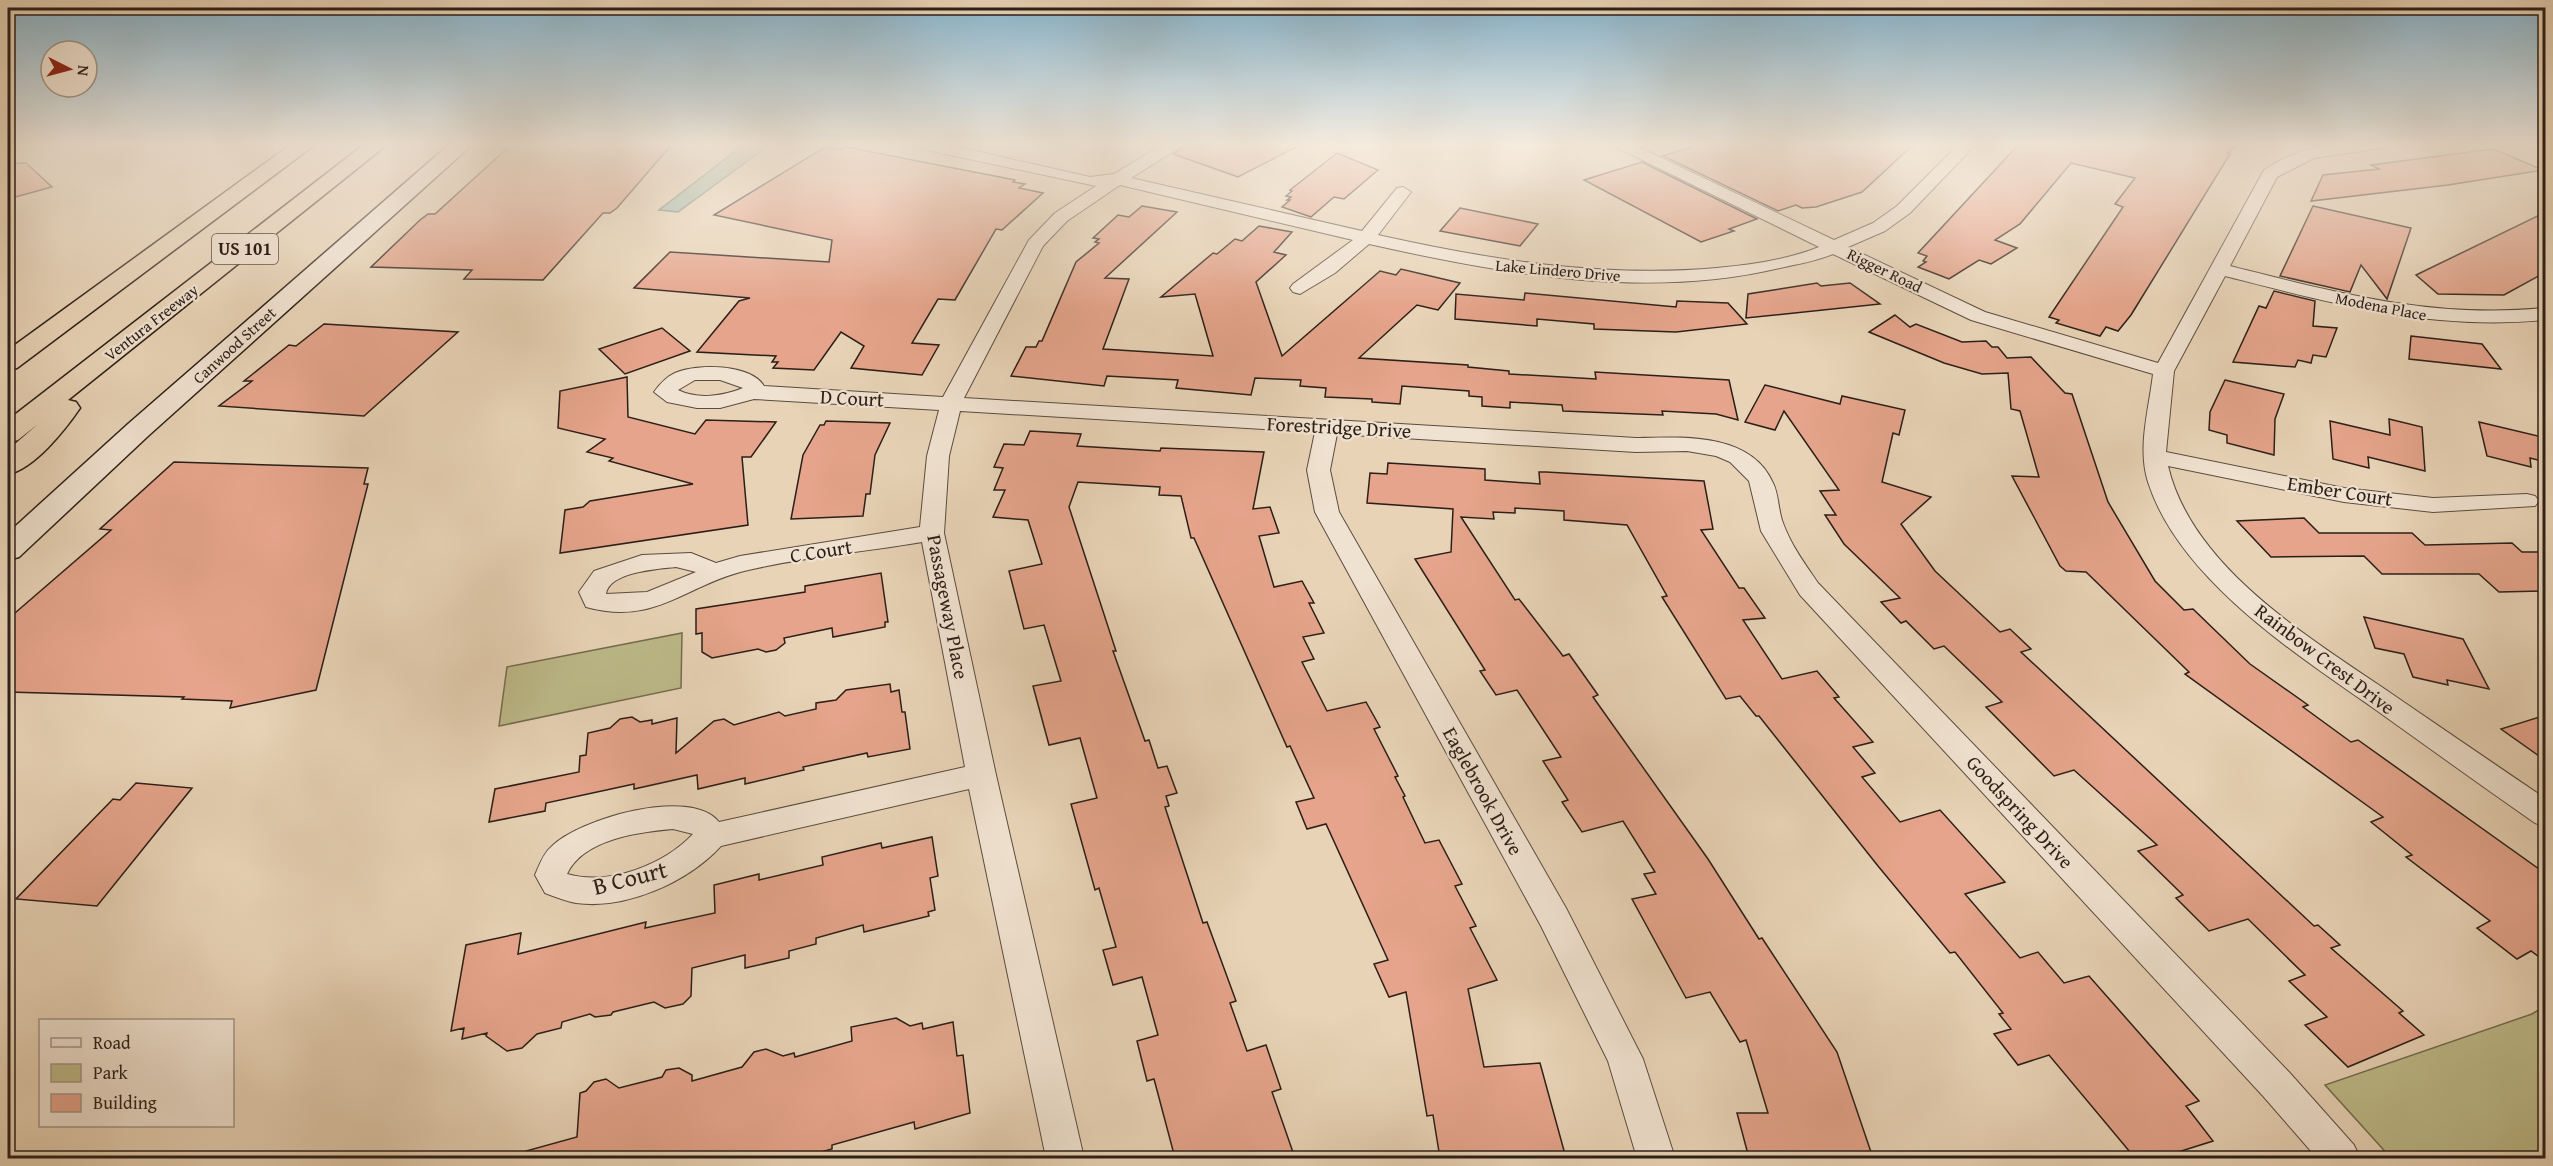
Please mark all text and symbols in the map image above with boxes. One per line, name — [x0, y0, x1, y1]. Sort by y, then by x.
north arrow — [39, 39, 99, 99]
text: N — [71, 64, 96, 77]
road number: US 101 — [212, 234, 278, 264]
street label: Rigger Road — [1843, 242, 1927, 299]
street label: Lake Lindero Drive — [1494, 253, 1622, 287]
street label: Ventura Freeway — [99, 278, 203, 366]
street label: Modena Place — [2333, 285, 2429, 327]
street label: Canwood Street — [187, 301, 281, 389]
street label: D Court — [819, 381, 885, 414]
street label: Forestridge Drive — [1266, 408, 1412, 445]
street label: Ember Court — [2285, 468, 2395, 513]
street label: C Court — [788, 531, 854, 570]
street label: Passageway Place — [920, 532, 977, 682]
street label: Rainbow Crest Drive — [2249, 596, 2402, 721]
street label: Eaglebrook Drive — [1436, 721, 1531, 860]
street label: Goodspring Drive — [1960, 748, 2081, 875]
street label: B Court — [589, 851, 671, 904]
legend — [39, 1019, 234, 1127]
text: Road — [93, 1029, 131, 1056]
text: Park — [93, 1059, 129, 1086]
text: Building — [93, 1089, 157, 1116]

